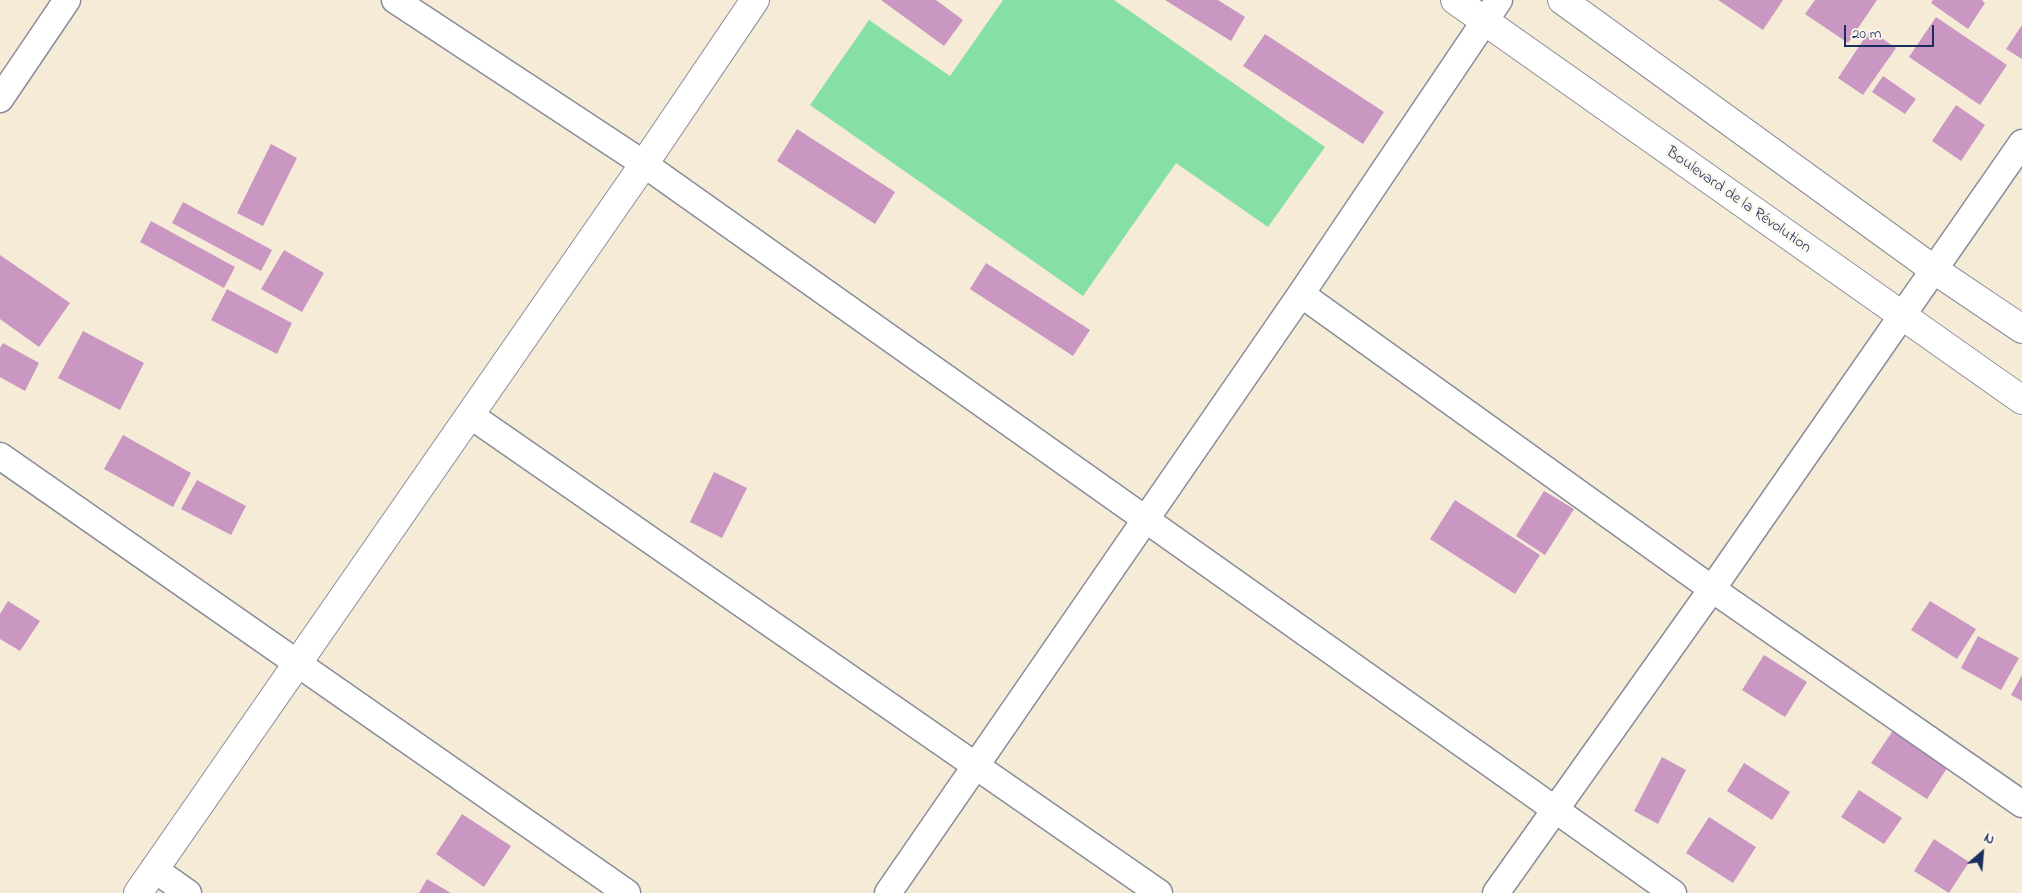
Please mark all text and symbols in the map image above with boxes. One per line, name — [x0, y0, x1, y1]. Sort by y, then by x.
scale bar — [1847, 15, 1937, 47]
text: 20 m — [1852, 23, 1881, 45]
street label: Boulevard de la Révolution — [1662, 144, 1814, 258]
north arrow — [1957, 828, 2007, 878]
text: N — [1980, 828, 1998, 851]

